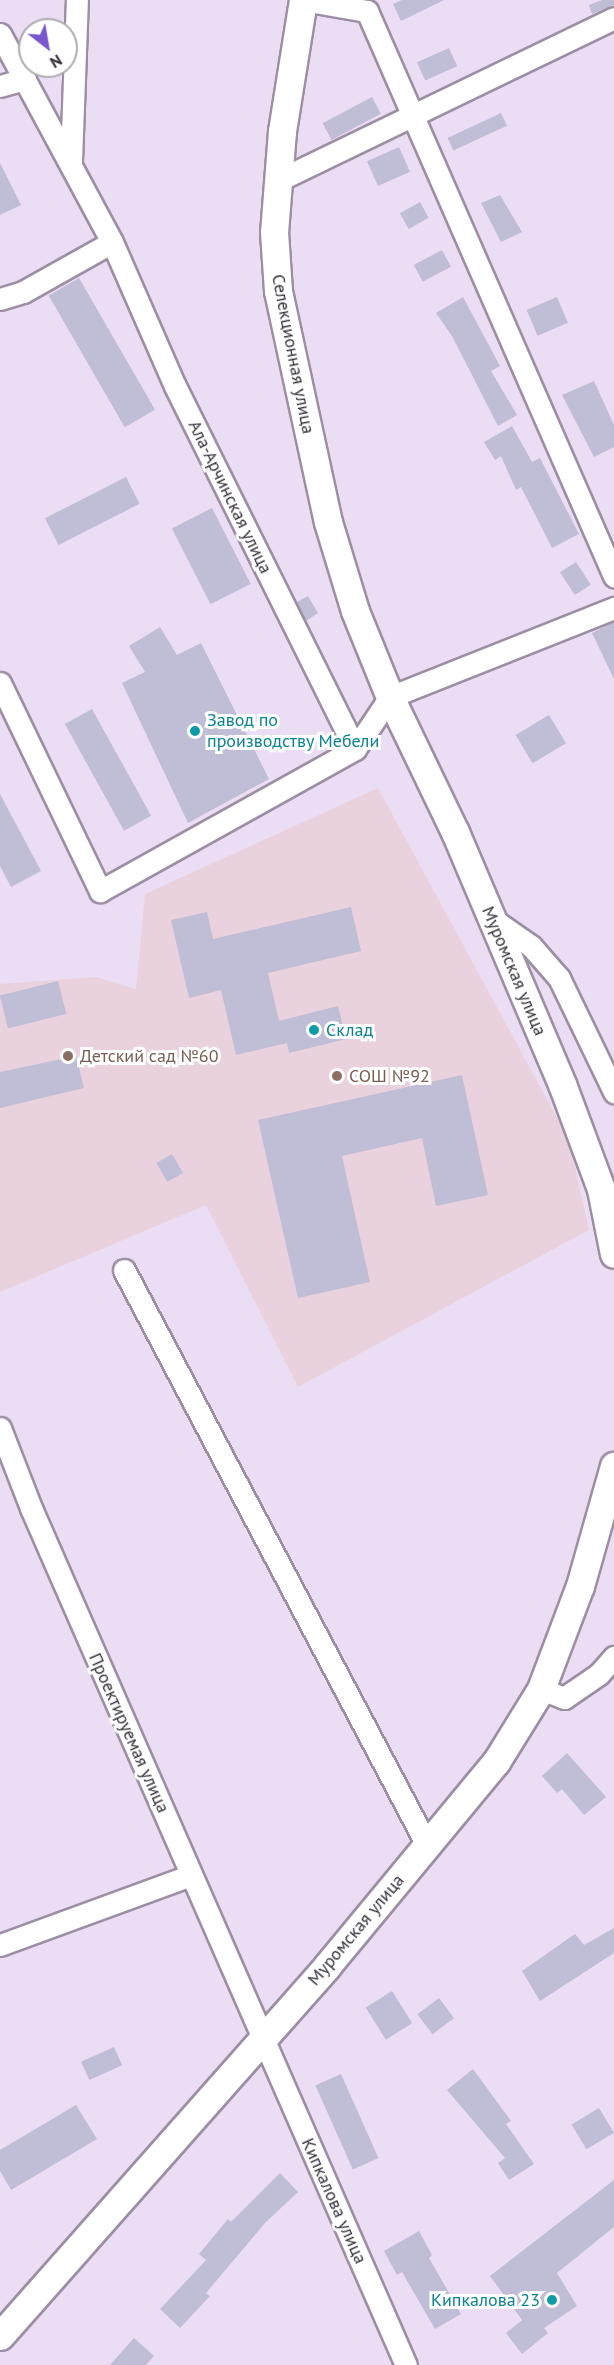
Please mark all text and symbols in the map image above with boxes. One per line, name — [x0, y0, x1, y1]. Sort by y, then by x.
north arrow — [18, 18, 78, 78]
text: N — [47, 50, 66, 73]
street label: Селекционная улица — [267, 272, 319, 436]
street label: Ала-Арчинская улица — [184, 417, 276, 577]
place label: Завод по производству Мебели — [207, 710, 380, 752]
marker: Завод по производству Мебели — [188, 724, 202, 738]
street label: Муромская улица — [477, 903, 551, 1039]
place label: Склад — [326, 1019, 373, 1041]
marker: Склад — [307, 1023, 321, 1037]
place label: Детский сад №60 — [80, 1045, 218, 1067]
marker: Детский сад №60 — [61, 1049, 75, 1063]
place label: СОШ №92 — [349, 1065, 430, 1087]
marker: СОШ №92 — [330, 1069, 344, 1083]
street label: Проектируемая улица — [84, 1650, 174, 1816]
street label: Муромская улица — [303, 1870, 409, 1990]
street label: Кипкалова улица — [297, 2135, 371, 2267]
place label: Кипкалова 23 — [431, 2289, 540, 2311]
marker: Кипкалова 23 — [545, 2293, 559, 2307]

